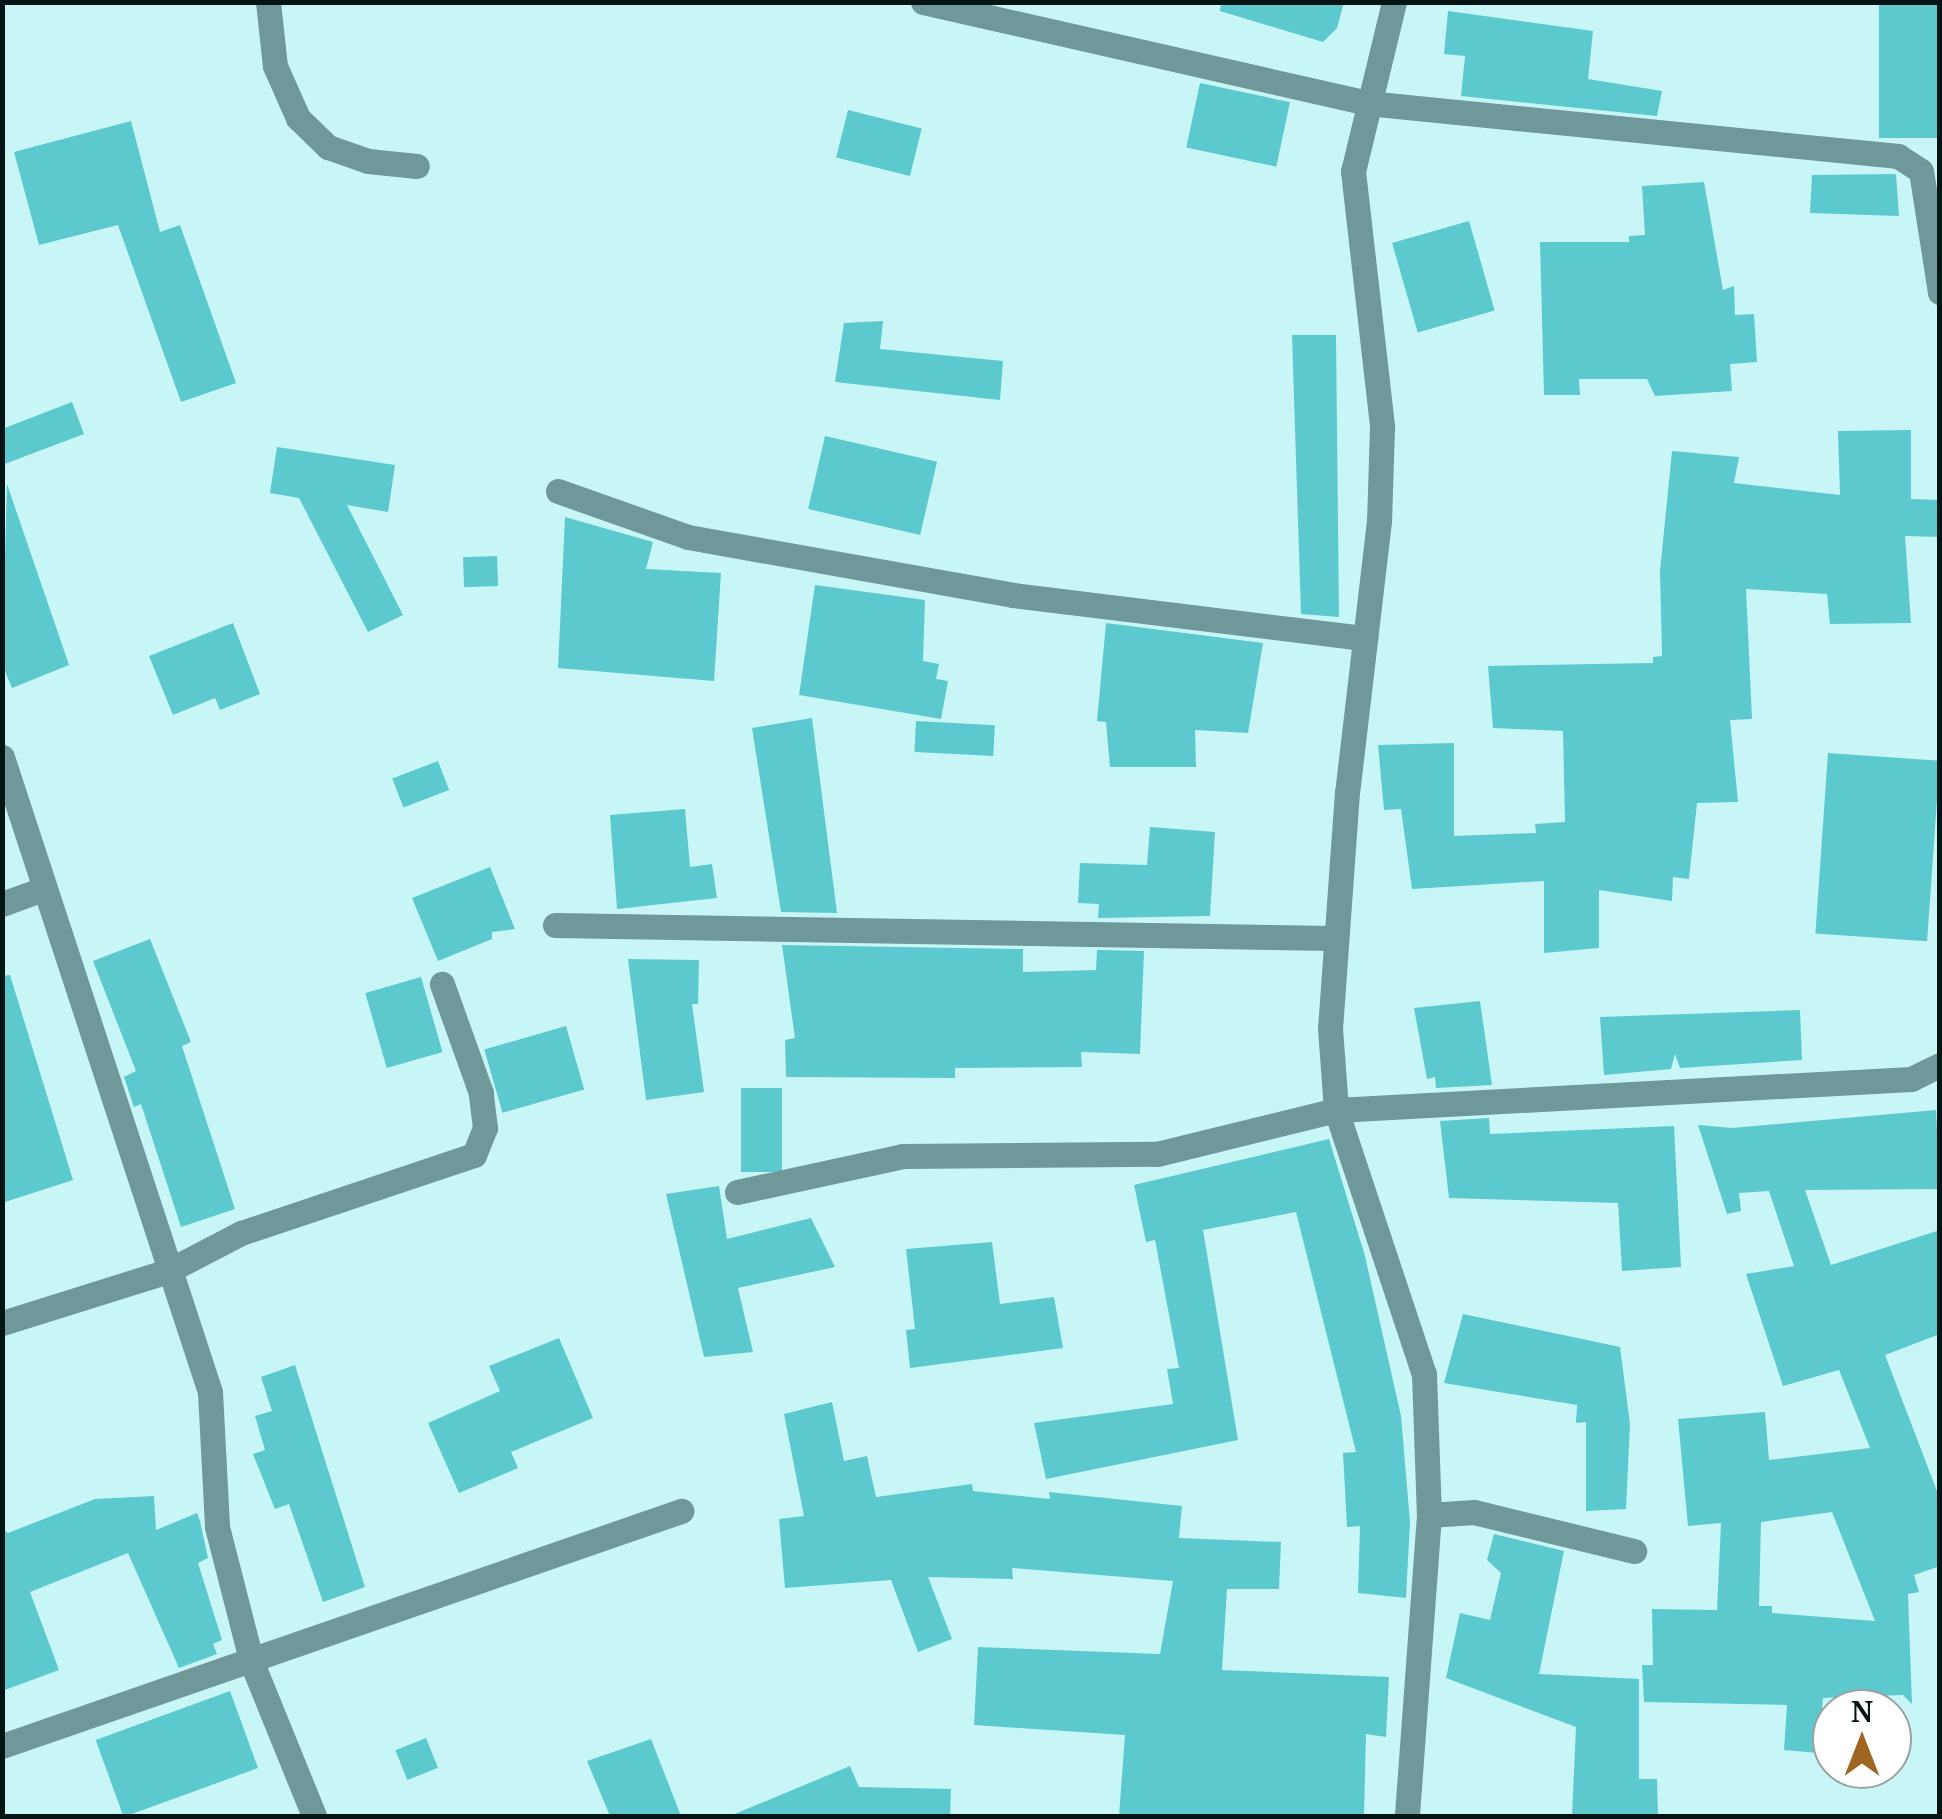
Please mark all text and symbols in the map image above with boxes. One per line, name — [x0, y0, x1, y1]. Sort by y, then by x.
north arrow — [1812, 1689, 1912, 1789]
text: N — [1851, 1692, 1873, 1730]

